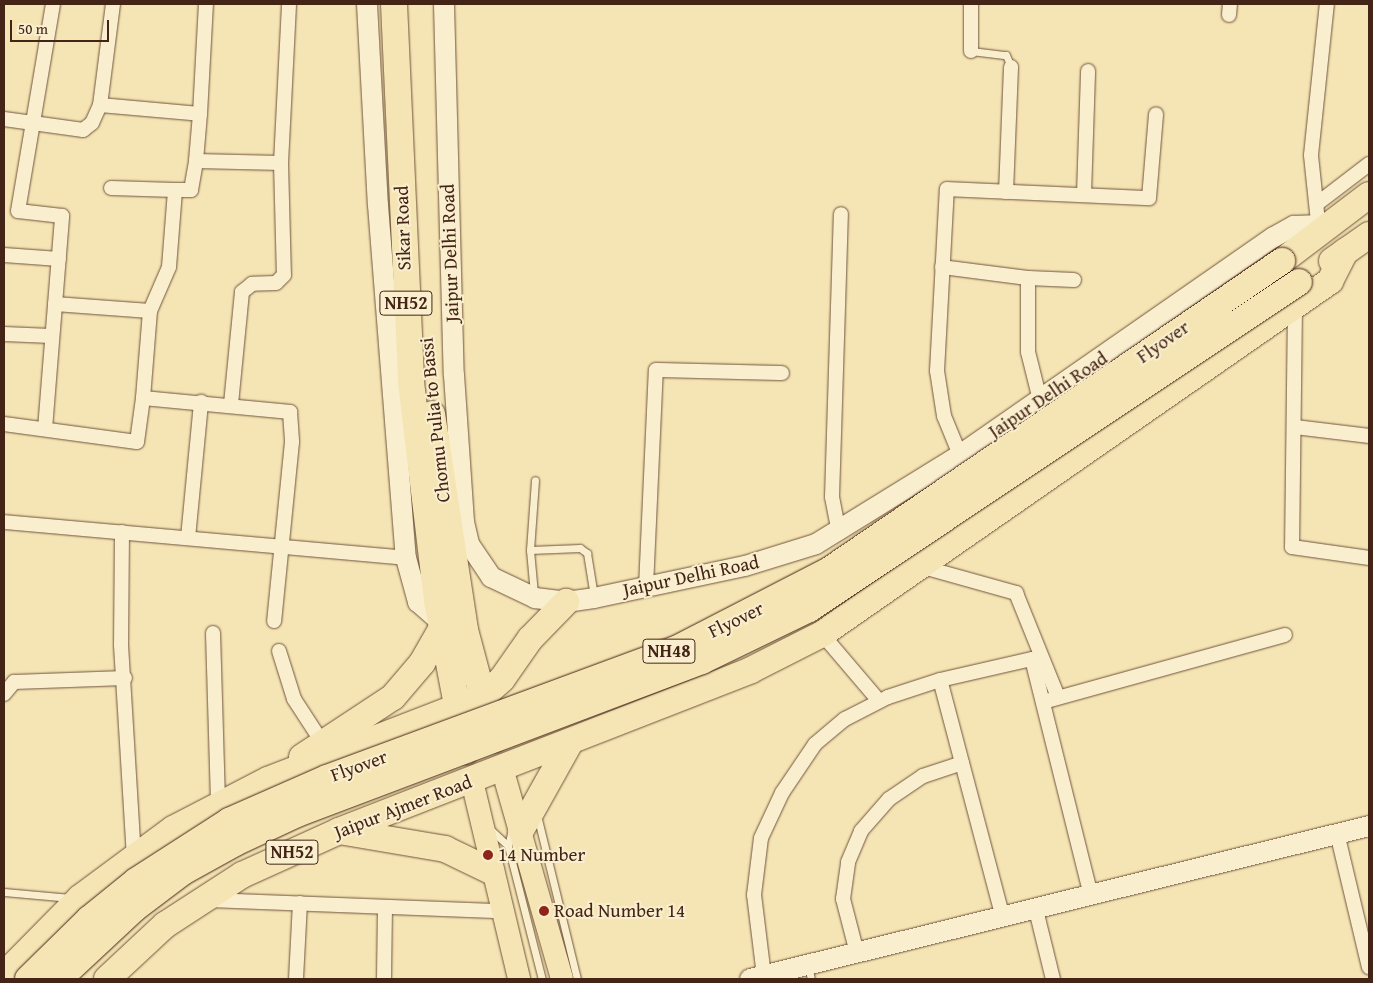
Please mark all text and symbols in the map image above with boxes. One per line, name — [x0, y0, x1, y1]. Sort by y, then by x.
scale bar — [12, 10, 111, 42]
text: 50 m — [18, 18, 48, 39]
street label: Jaipur Delhi Road — [436, 183, 464, 323]
street label: Sikar Road — [390, 185, 416, 271]
road number: NH52 — [378, 288, 434, 318]
street label: Flyover — [1132, 316, 1194, 368]
street label: Chomu Pulia to Bassi — [415, 336, 455, 504]
street label: Jaipur Delhi Road — [984, 347, 1112, 443]
street label: Jaipur Delhi Road — [621, 550, 761, 602]
street label: Flyover — [705, 597, 767, 643]
road number: NH48 — [642, 636, 696, 666]
street label: Flyover — [327, 745, 391, 787]
street label: Jaipur Ajmer Road — [331, 770, 475, 844]
road number: NH52 — [264, 836, 320, 868]
place label: 14 Number — [498, 844, 585, 866]
marker: 14 Number — [482, 849, 494, 861]
place label: Road Number 14 — [554, 900, 685, 922]
marker: Road Number 14 — [538, 905, 550, 917]

